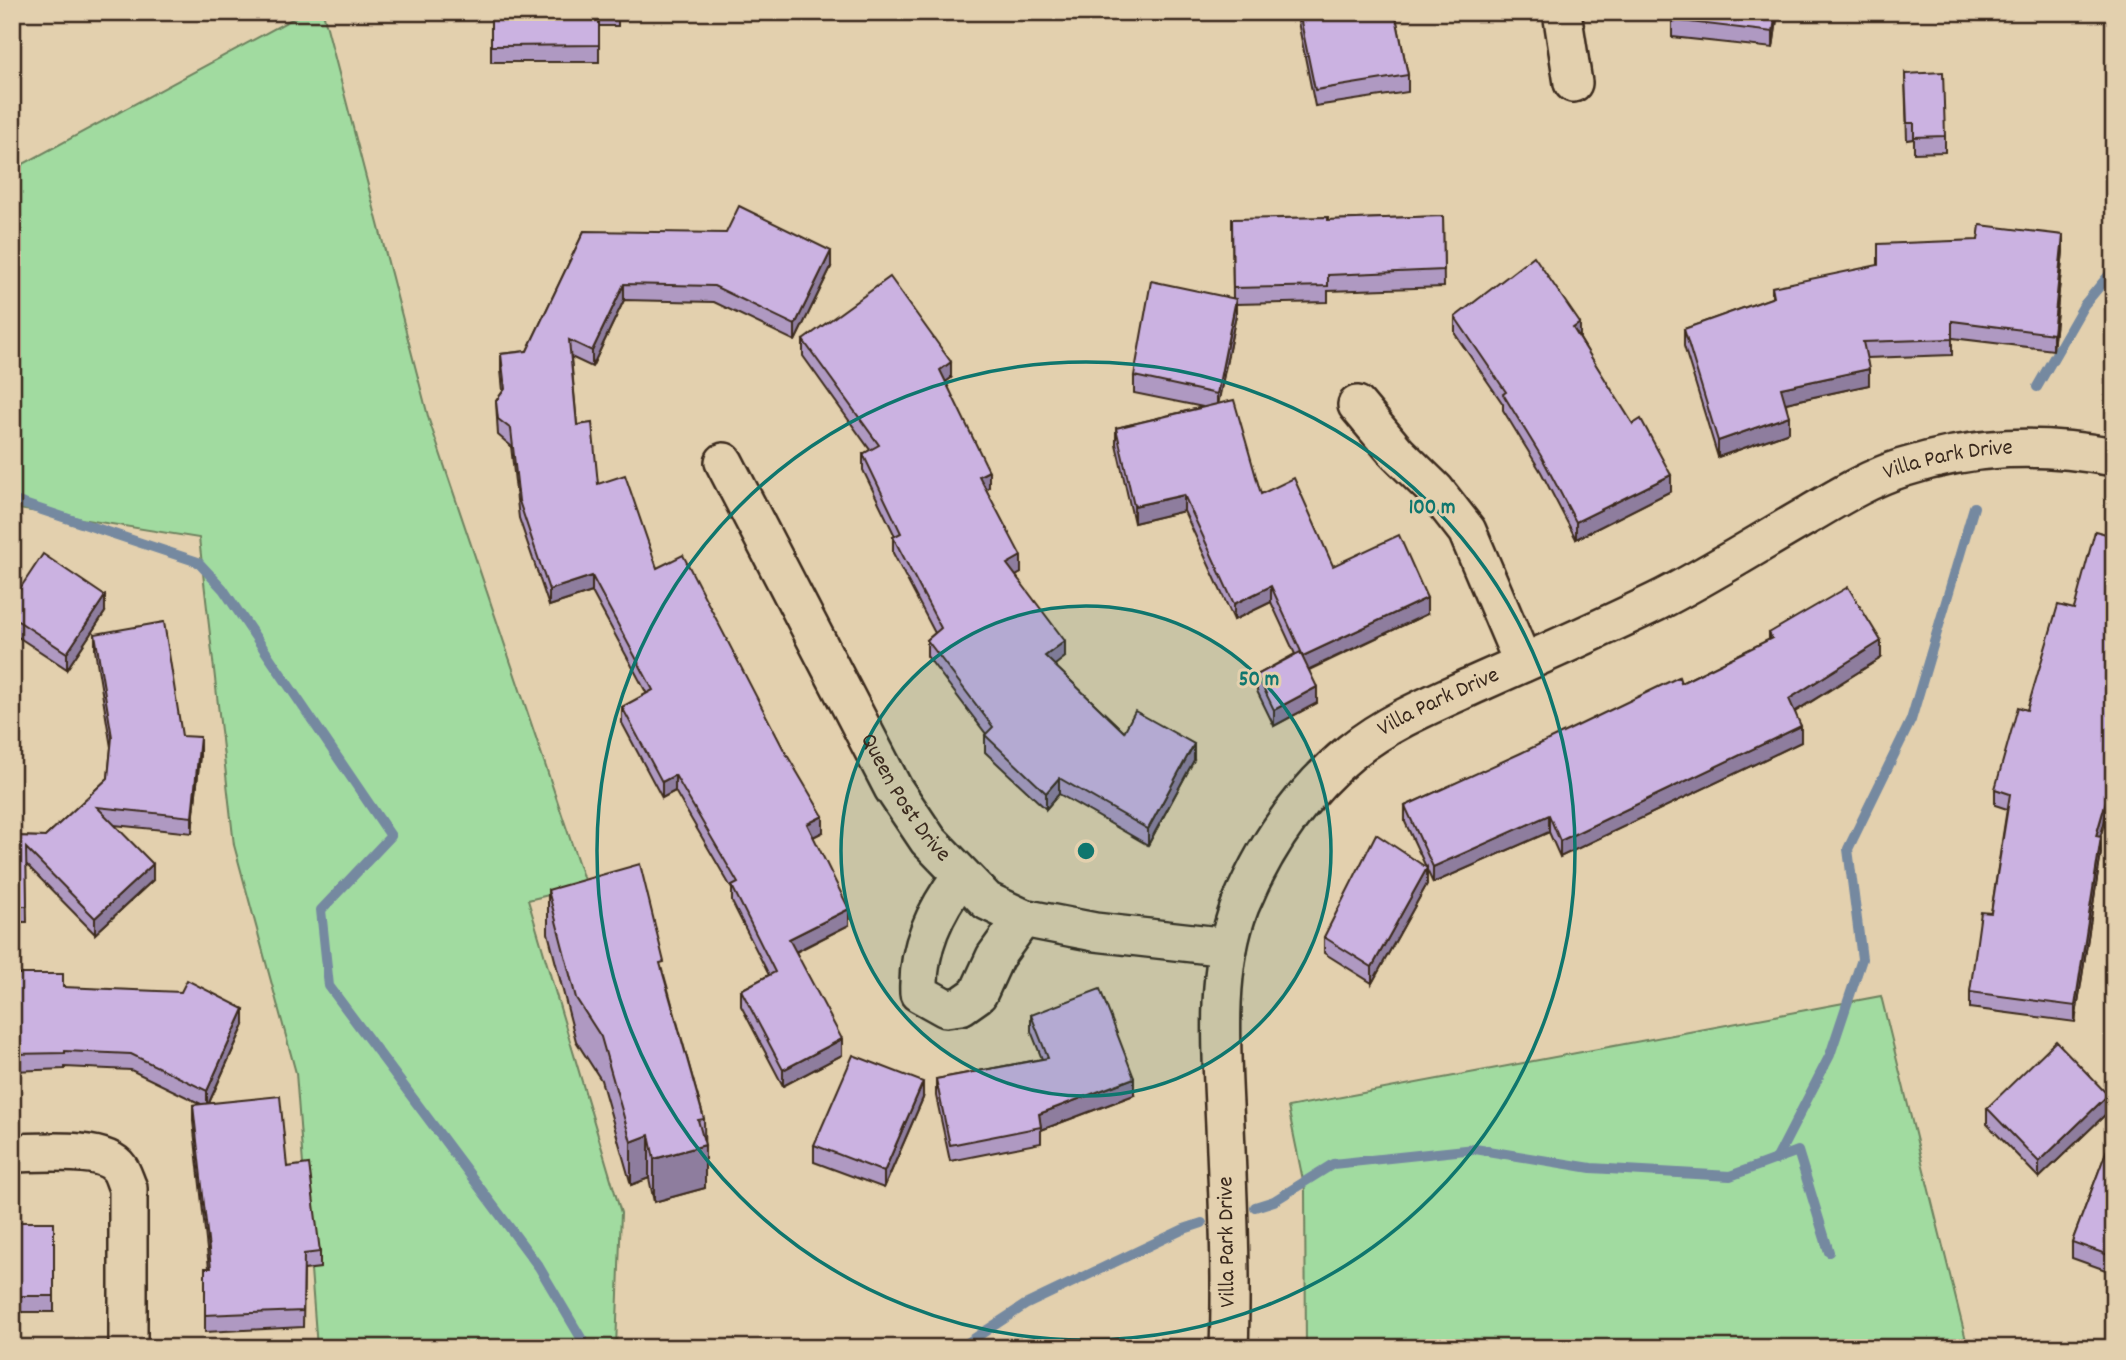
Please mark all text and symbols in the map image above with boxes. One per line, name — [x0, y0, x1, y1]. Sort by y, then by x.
street label: Villa Park Drive — [1879, 432, 2013, 490]
text: 100 m — [1409, 494, 1455, 524]
street label: Villa Park Drive — [1371, 659, 1505, 746]
text: 50 m — [1239, 666, 1279, 696]
street label: Queen Post Drive — [851, 728, 958, 870]
centre of rings — [1074, 839, 1098, 863]
street label: Villa Park Drive — [1210, 1176, 1246, 1308]

